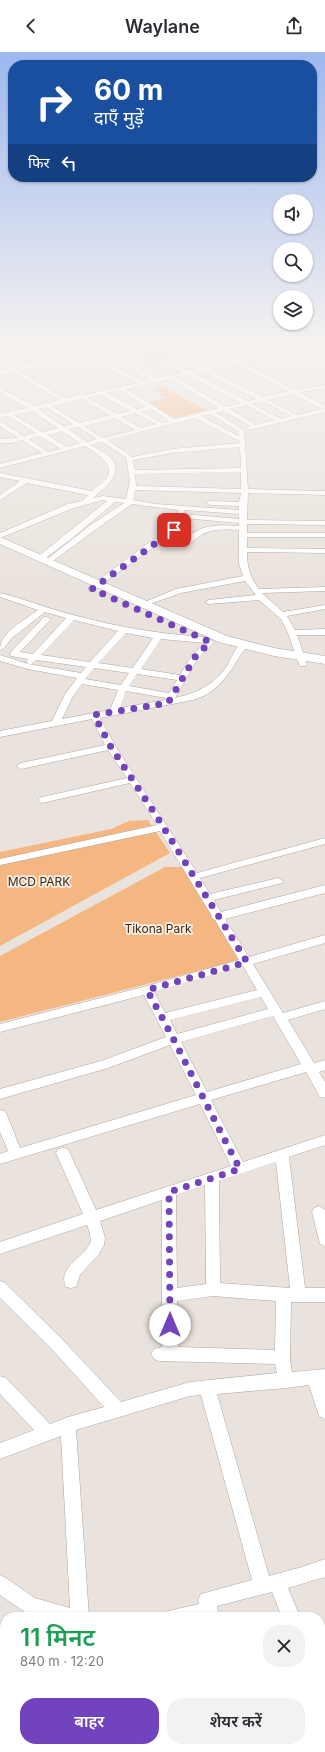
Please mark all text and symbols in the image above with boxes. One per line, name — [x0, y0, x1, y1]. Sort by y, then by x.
icon: back — [20, 15, 42, 37]
icon: share — [283, 15, 305, 37]
text: Waylane — [125, 16, 200, 37]
text: 60 m — [94, 73, 163, 107]
icon: right — [28, 76, 80, 128]
text: दाएँ मुड़ें — [94, 107, 144, 128]
icon: left — [58, 152, 80, 174]
text: फिर — [28, 153, 50, 172]
map controls — [273, 194, 313, 330]
button: sound — [273, 194, 313, 234]
button: search — [273, 242, 313, 282]
button: layers — [273, 290, 313, 330]
pin — [157, 513, 191, 547]
icon: arrive — [163, 519, 185, 541]
park label: MCD PARK — [8, 874, 70, 889]
park label: Tikona Park — [124, 921, 192, 936]
position arrow — [149, 1304, 191, 1346]
text: 11 मिनट — [20, 1623, 95, 1652]
button: close — [263, 1625, 305, 1667]
text: 840 m · 12:20 — [20, 1653, 104, 1669]
button: बाहर — [20, 1698, 159, 1744]
button: शेयर करें — [167, 1698, 305, 1744]

